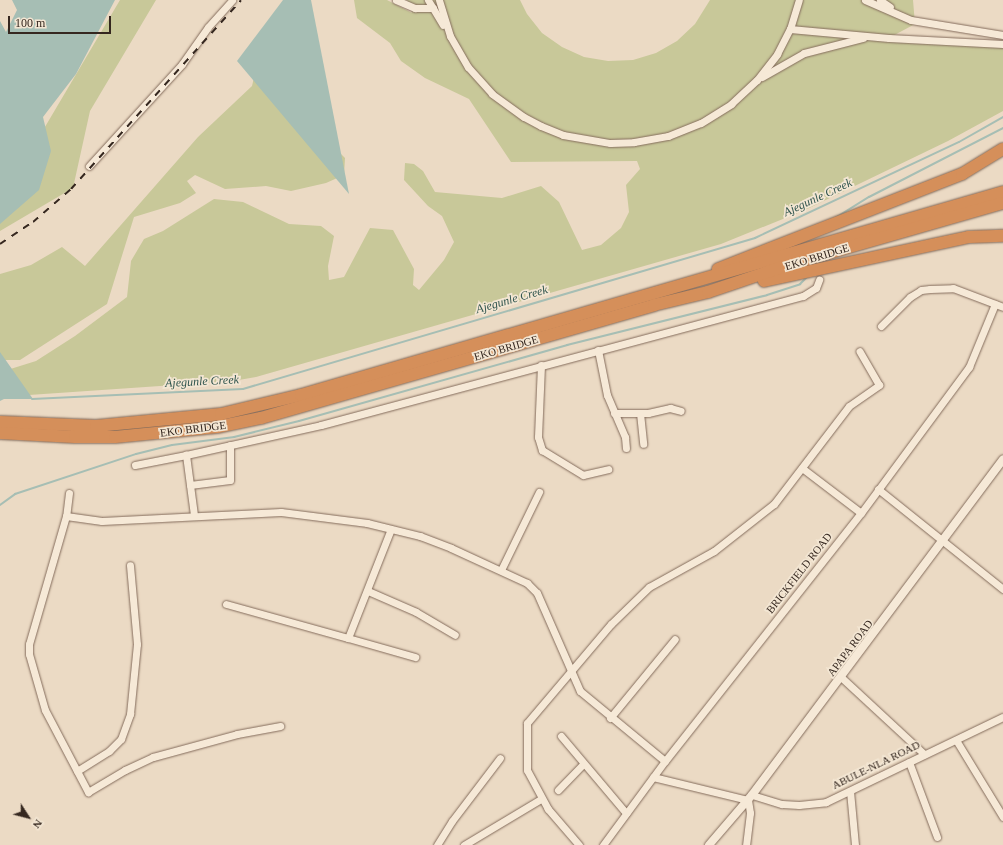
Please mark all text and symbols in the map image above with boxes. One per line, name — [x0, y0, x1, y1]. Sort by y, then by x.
scale bar — [10, 8, 113, 34]
text: 100 m — [15, 16, 45, 30]
water label: Ajegunle Creek — [781, 176, 855, 220]
street label: EKO BRIDGE — [783, 241, 851, 273]
water label: Ajegunle Creek — [475, 283, 549, 317]
street label: EKO BRIDGE — [472, 333, 540, 363]
water label: Ajegunle Creek — [165, 373, 239, 391]
street label: EKO BRIDGE — [159, 418, 227, 440]
street label: BRICKFIELD ROAD — [763, 530, 835, 616]
street label: APAPA ROAD — [824, 617, 876, 679]
street label: ABULE-NLA ROAD — [830, 738, 922, 792]
north arrow — [8, 797, 48, 837]
text: N — [31, 817, 45, 831]

